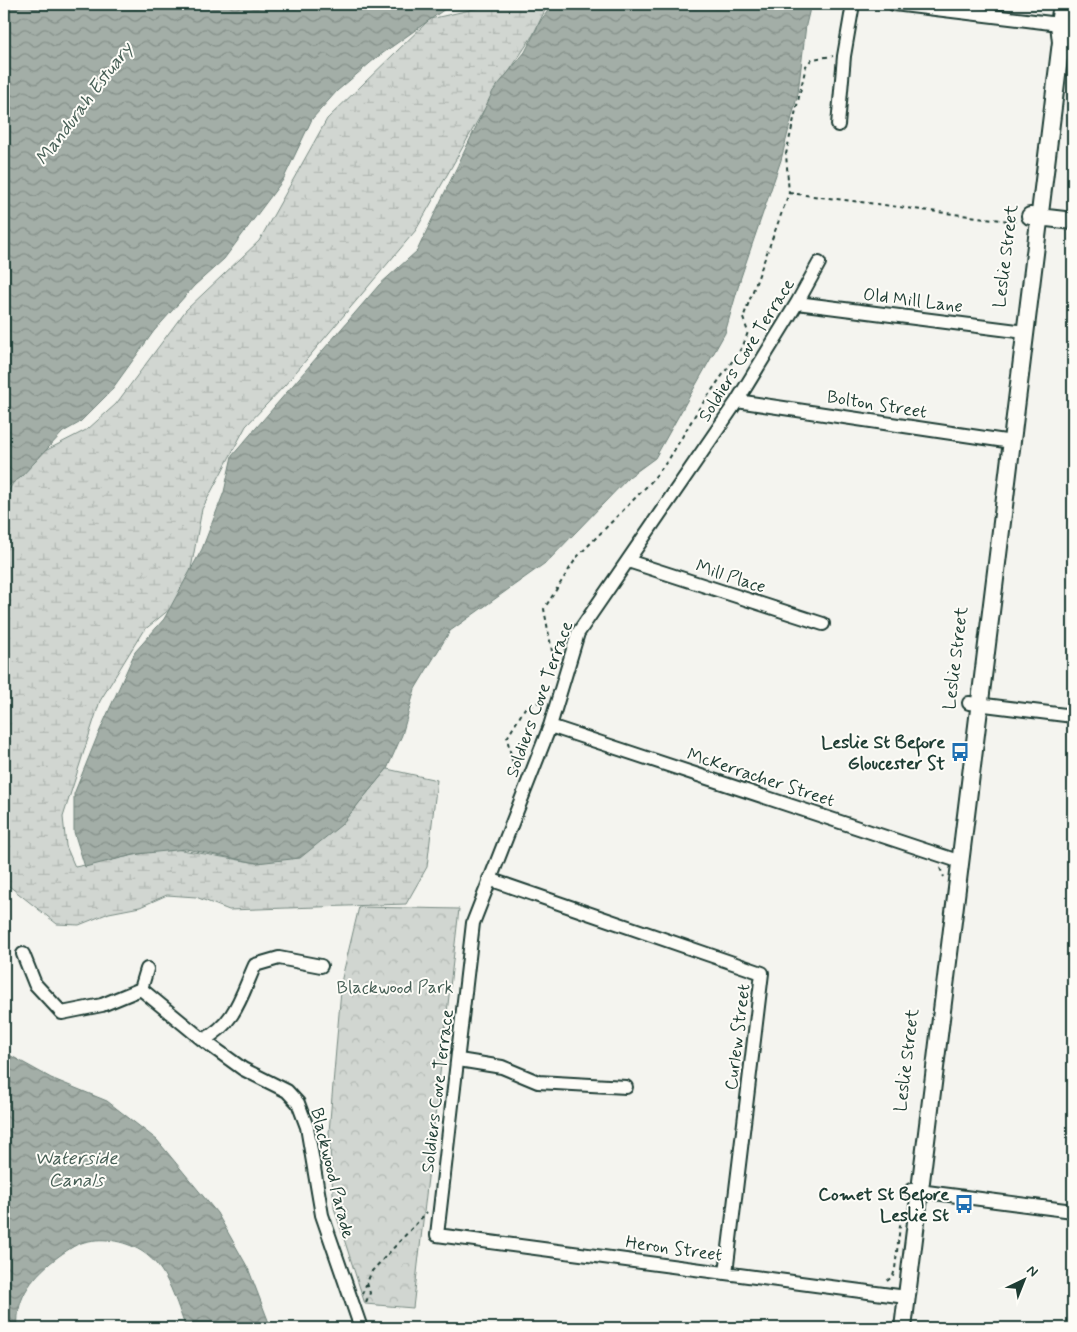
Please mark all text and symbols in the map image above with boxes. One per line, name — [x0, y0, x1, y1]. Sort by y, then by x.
water label: Mandurah Estuary — [30, 36, 139, 170]
street label: Leslie Street — [988, 203, 1024, 309]
street label: Soldiers Cove Terrace — [693, 274, 801, 427]
street label: Old Mill Lane — [862, 283, 964, 319]
street label: Bolton Street — [825, 385, 929, 425]
street label: Mill Place — [693, 554, 769, 600]
street label: Leslie Street — [938, 605, 974, 711]
street label: Soldiers Cove Terrace — [500, 618, 579, 781]
place label: Leslie St Before Gloucester St — [821, 731, 945, 776]
bus stop icon: Leslie St Before Gloucester St — [949, 741, 971, 763]
street label: McKerracher Street — [684, 743, 838, 813]
park label: Blackwood Park — [337, 976, 453, 1000]
street label: Curlew Street — [720, 982, 756, 1092]
street label: Leslie Street — [889, 1007, 925, 1113]
street label: Soldiers Cove Terrace — [416, 1008, 460, 1174]
street label: Blackwood Parade — [304, 1105, 360, 1241]
water label: Waterside Canals — [35, 1146, 118, 1193]
place label: Comet St Before Leslie St — [818, 1183, 949, 1228]
bus stop icon: Comet St Before Leslie St — [953, 1193, 975, 1215]
street label: Heron Street — [624, 1230, 724, 1268]
north arrow — [1000, 1254, 1050, 1304]
text: N — [1023, 1261, 1042, 1281]

